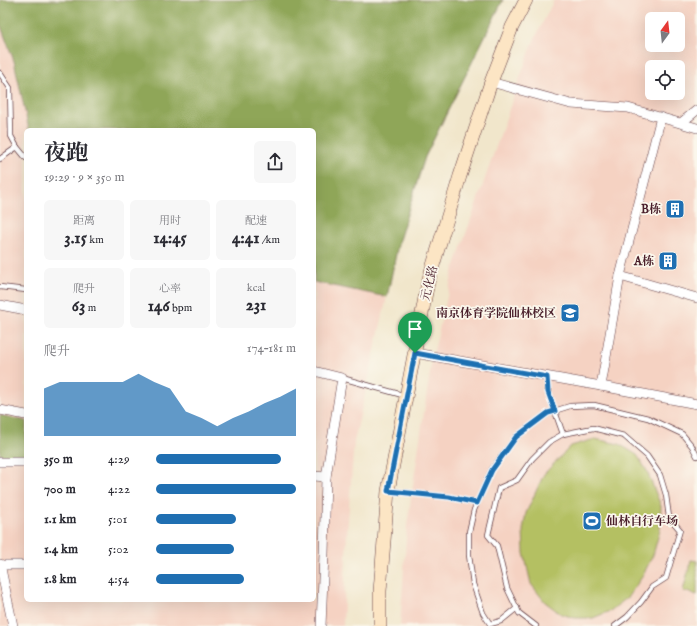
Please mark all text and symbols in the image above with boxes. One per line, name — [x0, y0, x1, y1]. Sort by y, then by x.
north arrow — [645, 12, 685, 52]
map controls — [645, 12, 685, 100]
button: locate — [645, 60, 685, 100]
text: 夜跑 — [44, 140, 88, 168]
button: share — [254, 141, 296, 183]
text: 19:29 · 9 × 350 m — [44, 169, 125, 186]
building icon: B栋 — [664, 198, 686, 220]
place label: B栋 — [641, 202, 661, 217]
text: 距离 — [73, 214, 95, 228]
text: 用时 — [159, 214, 181, 228]
text: 配速 — [245, 214, 267, 228]
text: 3.15 — [64, 228, 87, 249]
text: 14:45 — [153, 228, 187, 249]
text: 4:41 — [232, 228, 259, 249]
text: km — [87, 233, 104, 247]
text: /km — [259, 233, 280, 247]
building icon: A栋 — [657, 250, 679, 272]
place label: A栋 — [633, 254, 654, 269]
street label: 元化路 — [418, 264, 441, 302]
text: kcal — [247, 281, 265, 295]
text: 爬升 — [73, 282, 95, 296]
text: 心率 — [159, 282, 181, 296]
text: 231 — [246, 295, 266, 316]
text: 63 — [72, 296, 85, 317]
text: 146 — [148, 296, 170, 317]
text: m — [85, 301, 96, 315]
text: bpm — [170, 301, 192, 315]
school or university icon: 南京体育学院仙林校区 — [559, 302, 581, 324]
place label: 南京体育学院仙林校区 — [436, 306, 556, 321]
pin — [398, 312, 432, 353]
icon: arrive — [404, 318, 426, 340]
text: 174–181 m — [247, 340, 296, 357]
text: 爬升 — [44, 343, 70, 360]
text: 350 m — [44, 451, 73, 468]
text: 4:29 — [108, 451, 130, 468]
text: 700 m — [44, 481, 76, 498]
text: 4:22 — [108, 481, 130, 498]
sports icon: 仙林自行车场 — [581, 510, 603, 532]
text: 1.1 km — [44, 511, 76, 528]
text: 5:01 — [108, 511, 127, 528]
place label: 仙林自行车场 — [606, 514, 678, 529]
text: 1.4 km — [44, 541, 78, 558]
text: 5:02 — [108, 541, 129, 558]
text: 1.8 km — [44, 571, 77, 588]
text: 4:54 — [108, 571, 129, 588]

